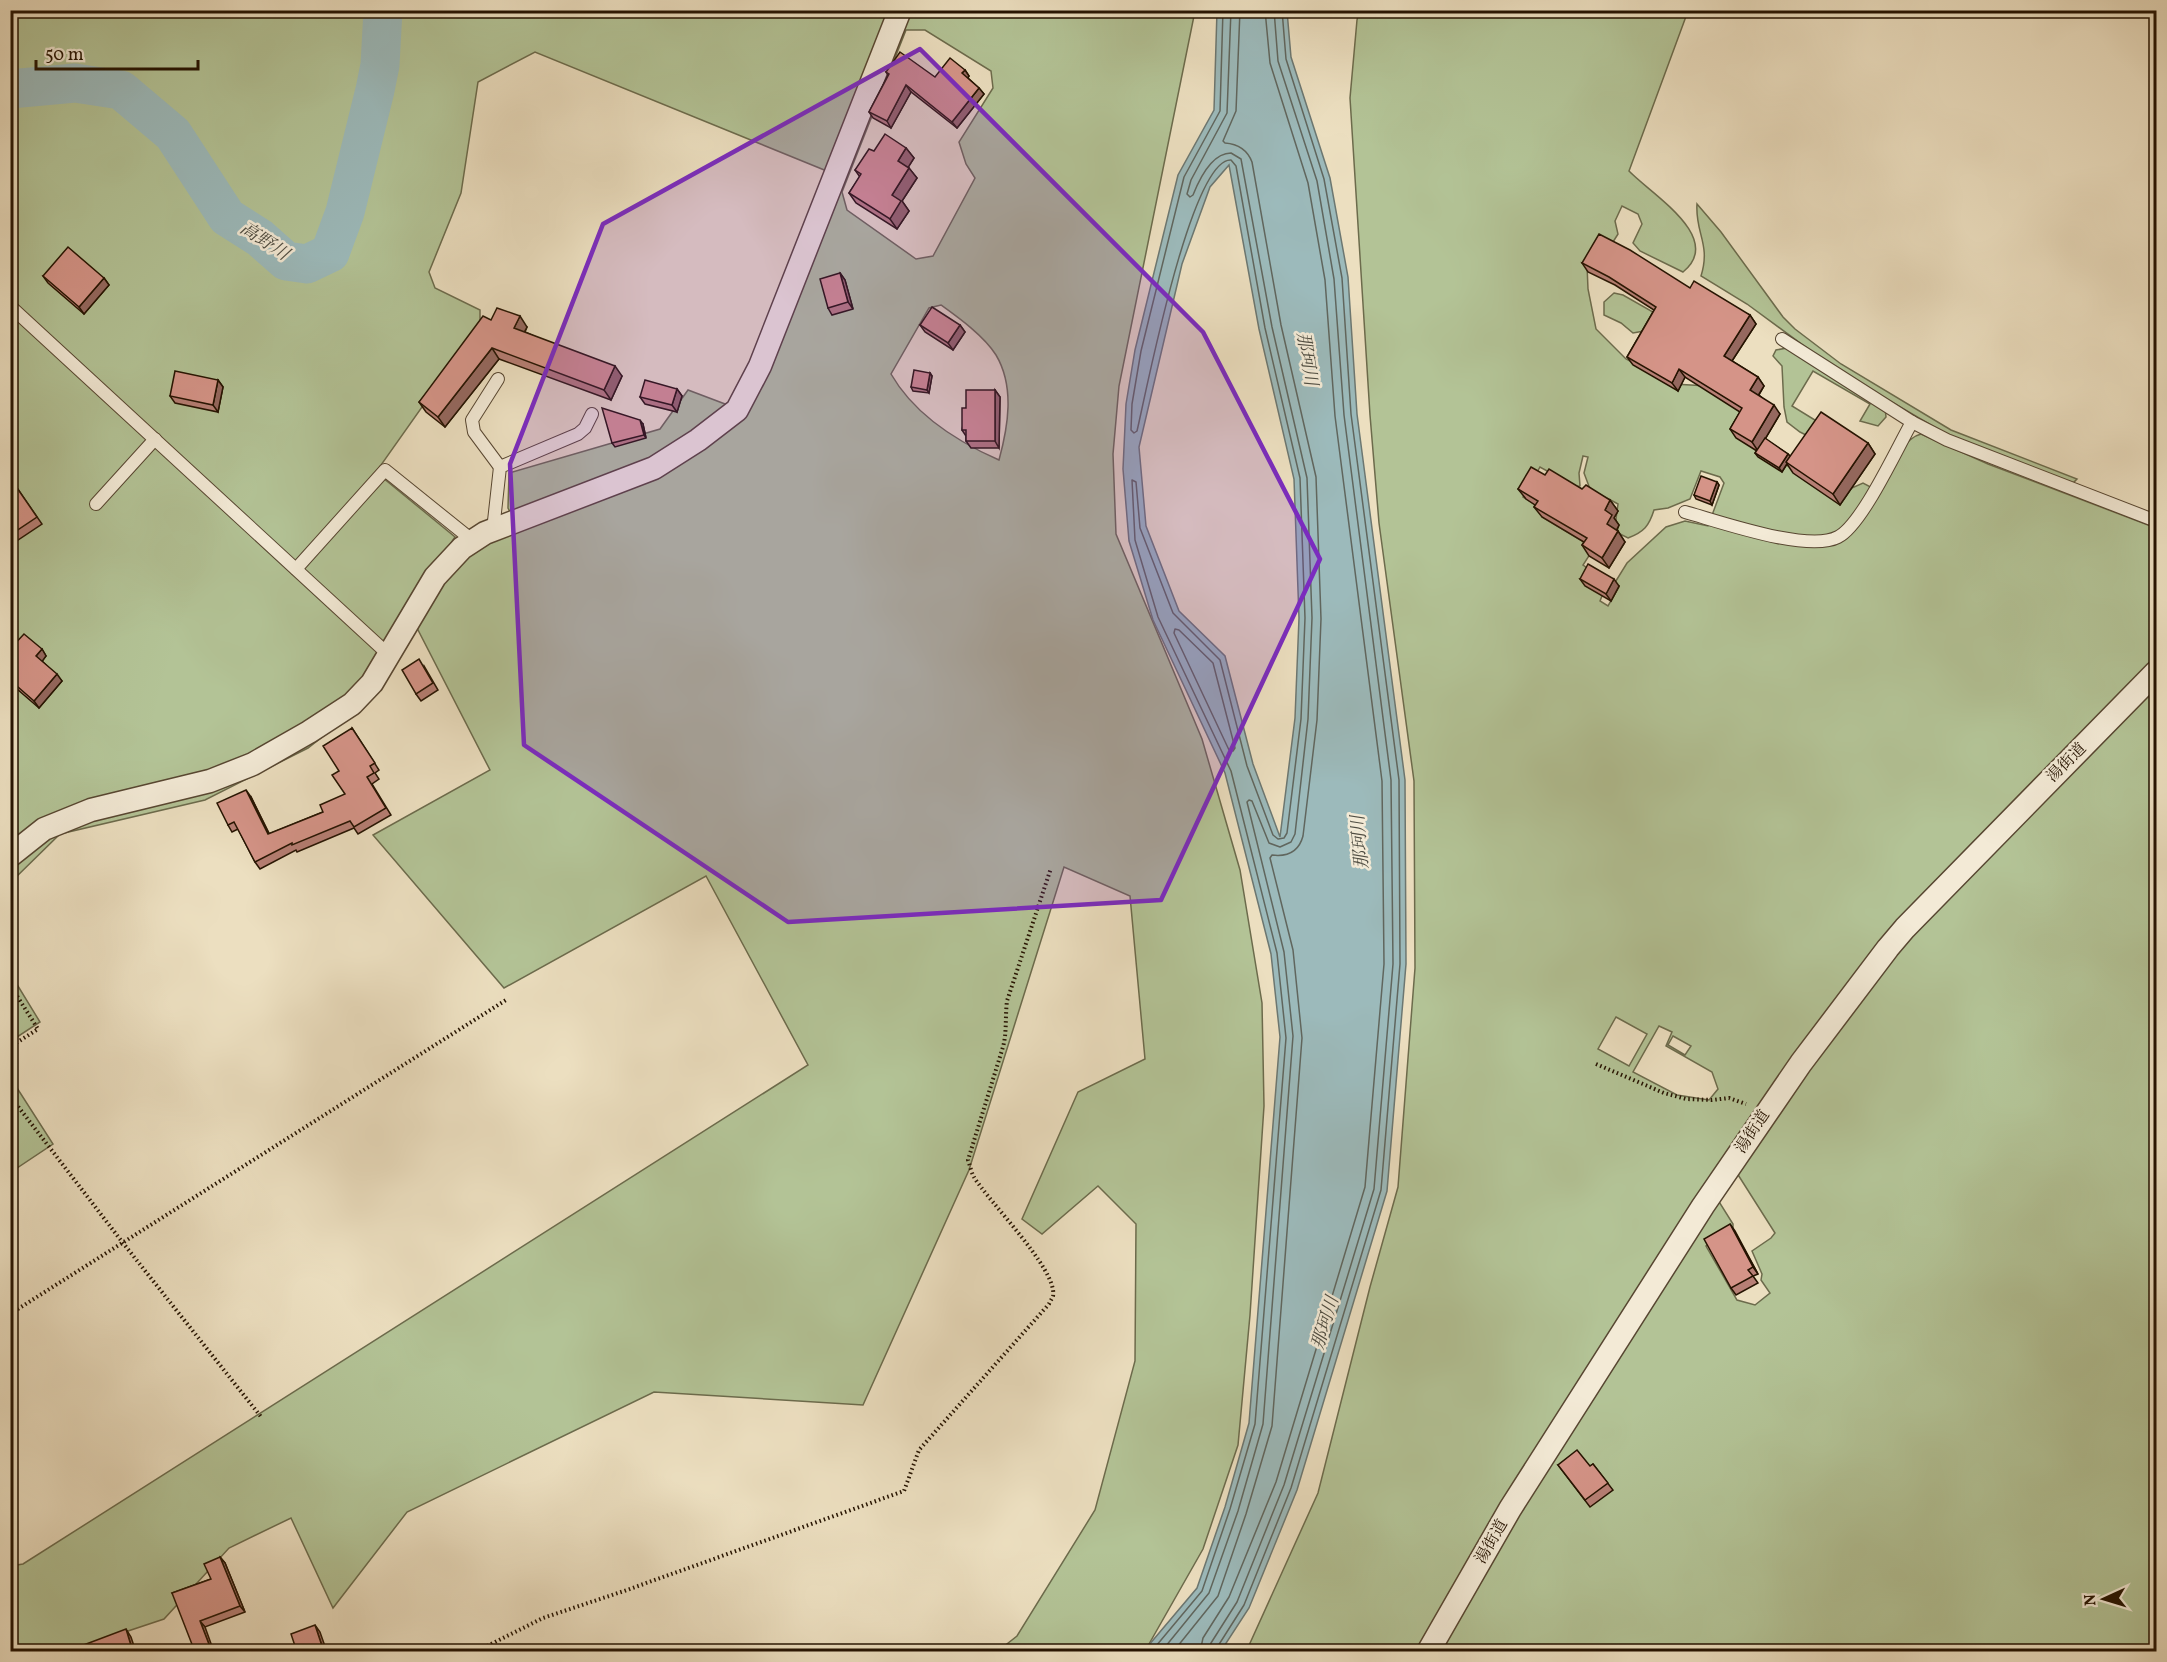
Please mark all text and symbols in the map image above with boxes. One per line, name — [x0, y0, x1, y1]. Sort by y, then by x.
scale bar — [36, 33, 198, 71]
text: 50 m — [45, 43, 84, 68]
water label: 高野川 — [235, 217, 295, 268]
water label: 那珂川 — [1289, 330, 1323, 390]
street label: 湯街道 — [2042, 738, 2092, 788]
water label: 那珂川 — [1346, 812, 1376, 870]
street label: 湯街道 — [1730, 1106, 1776, 1158]
water label: 那珂川 — [1306, 1292, 1346, 1352]
street label: 湯街道 — [1470, 1516, 1514, 1568]
north arrow — [2074, 1569, 2134, 1629]
text: N — [2080, 1593, 2102, 1606]

